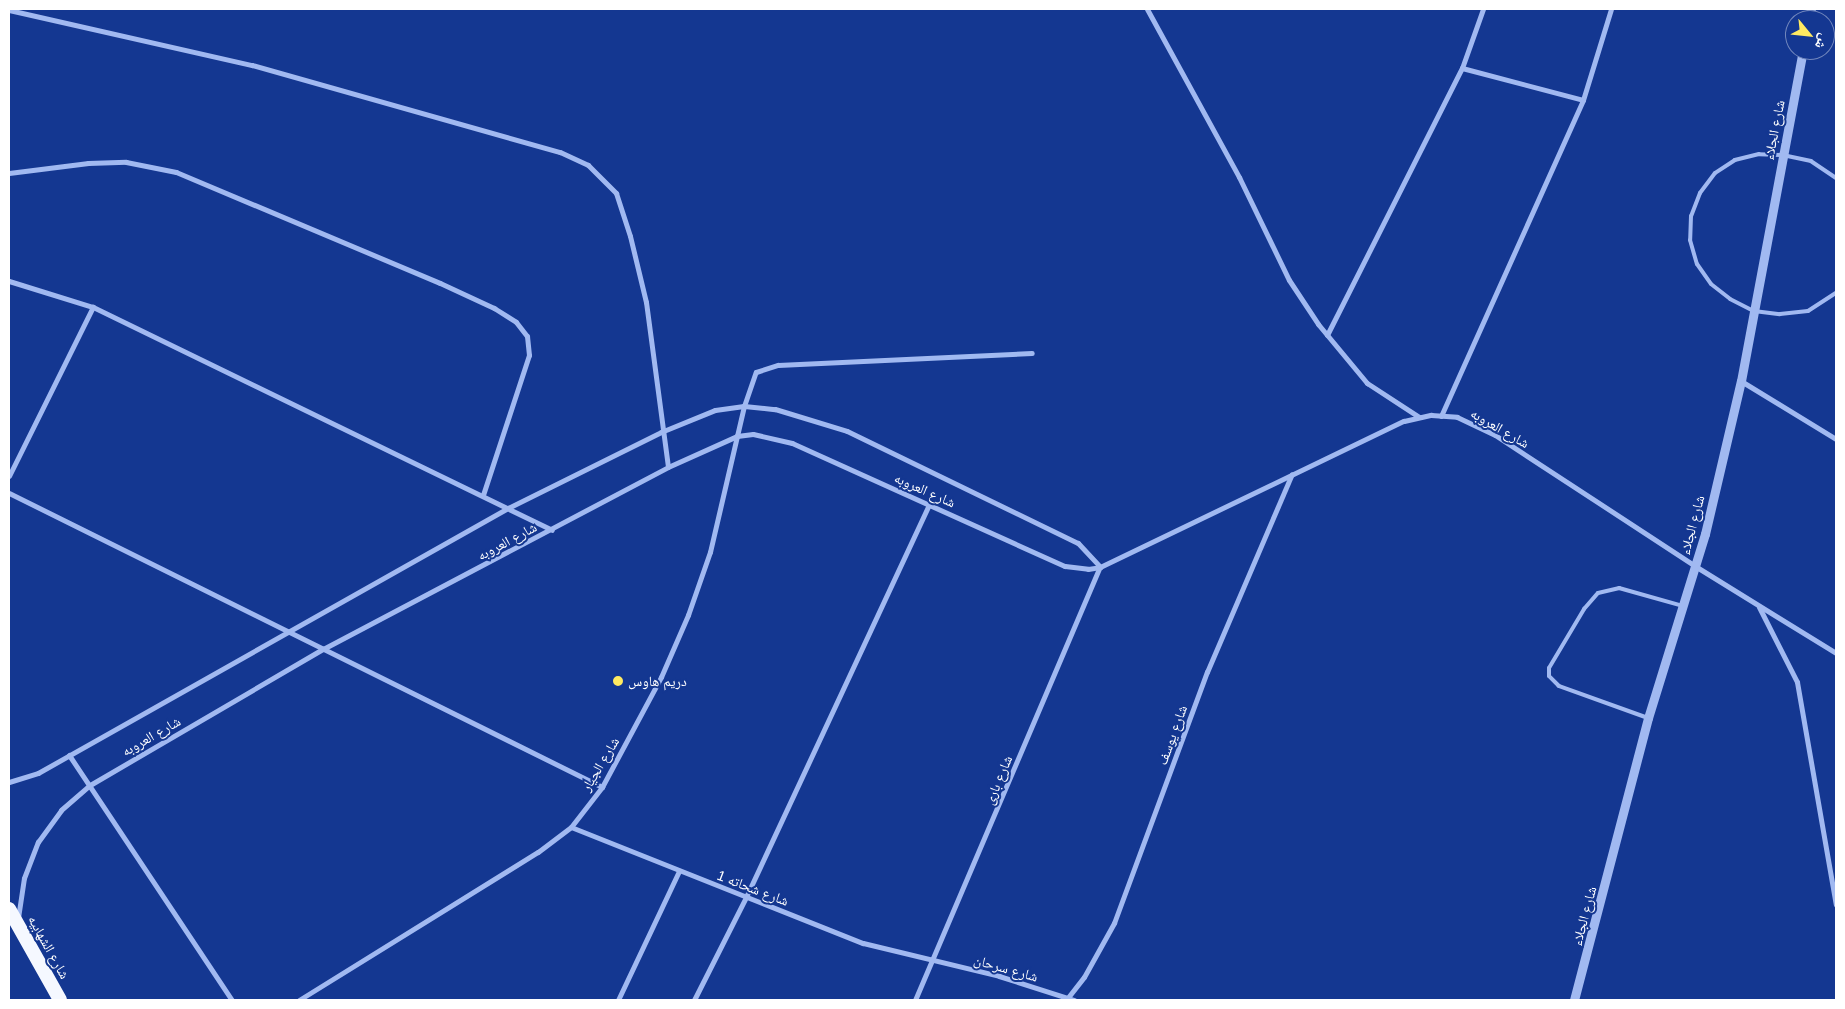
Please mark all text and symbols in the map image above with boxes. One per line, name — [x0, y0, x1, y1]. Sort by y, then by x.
north arrow — [1785, 10, 1835, 60]
text: ش — [1812, 31, 1833, 52]
street label: شارع الجلاء — [1760, 99, 1788, 161]
street label: شارع العروبه — [1468, 404, 1532, 452]
street label: شارع العروبه — [892, 469, 958, 511]
street label: شارع الجلاء — [1676, 493, 1708, 557]
street label: شارع العروبه — [474, 518, 540, 564]
place label: دريم هاوس — [628, 673, 687, 689]
marker: دريم هاوس — [612, 675, 624, 687]
street label: شارع يوسف — [1153, 703, 1191, 767]
street label: شارع العروبه — [119, 712, 183, 760]
street label: شارع الجيار — [577, 734, 623, 794]
street label: شارع بارى — [980, 753, 1016, 807]
street label: شارع شحاته 1 — [715, 867, 791, 909]
street label: شارع الجلاء — [1568, 884, 1600, 948]
street label: شارع الشهابيه — [25, 912, 73, 982]
street label: شارع سرحان — [972, 951, 1040, 985]

